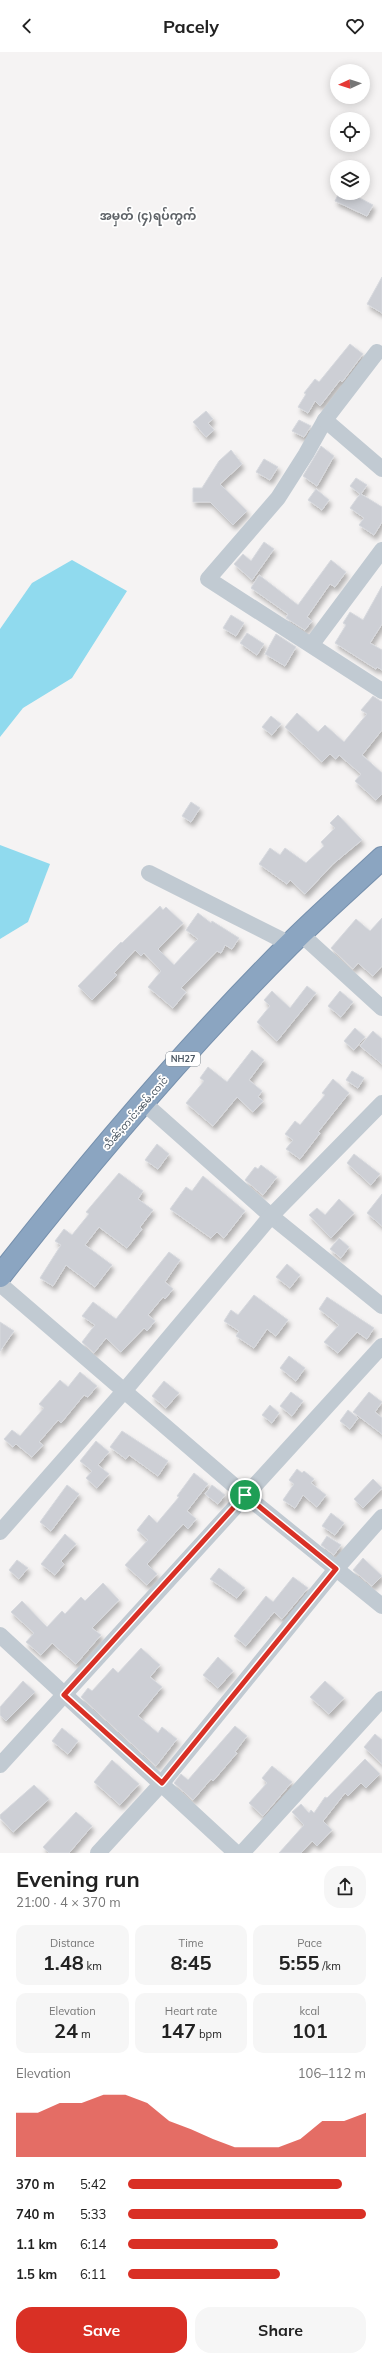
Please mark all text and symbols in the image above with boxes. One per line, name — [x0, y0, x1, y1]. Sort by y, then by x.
icon: back — [16, 15, 38, 37]
text: Pacely — [163, 15, 219, 38]
icon: heart — [344, 15, 366, 37]
north arrow — [330, 64, 370, 104]
map controls — [330, 64, 370, 200]
button: locate — [330, 112, 370, 152]
button: layers — [330, 160, 370, 200]
district label: အမှတ် (၄)ရပ်ကွက် — [100, 206, 196, 227]
road number: NH27 — [166, 1052, 200, 1066]
street label: သဵၼ်ႈတၢင်းၼမ်ႉၸၢင် — [99, 1073, 171, 1153]
pin — [228, 1478, 262, 1512]
icon: arrive — [234, 1484, 256, 1506]
text: Evening run — [16, 1865, 140, 1893]
button: share — [324, 1866, 366, 1908]
text: 21:00 · 4 × 370 m — [16, 1894, 121, 1910]
text: Distance — [50, 1936, 95, 1950]
text: Time — [179, 1936, 203, 1950]
text: Pace — [297, 1936, 322, 1950]
text: 1.48 — [43, 1950, 84, 1975]
text: 8:45 — [171, 1950, 211, 1975]
text: 5:55 — [279, 1950, 319, 1975]
text: km — [84, 1959, 102, 1973]
text: /km — [319, 1959, 341, 1973]
text: Elevation — [49, 2004, 96, 2018]
text: Heart rate — [165, 2004, 217, 2018]
text: kcal — [300, 2004, 320, 2018]
text: 24 — [54, 2018, 78, 2043]
text: 147 — [160, 2018, 196, 2043]
text: 101 — [292, 2018, 328, 2043]
text: m — [78, 2027, 91, 2041]
text: bpm — [196, 2027, 222, 2041]
text: Elevation — [16, 2065, 71, 2081]
text: 106–112 m — [298, 2065, 366, 2081]
text: 370 m — [16, 2176, 55, 2192]
text: 5:42 — [80, 2176, 106, 2192]
text: 740 m — [16, 2206, 55, 2222]
text: 5:33 — [80, 2206, 106, 2222]
text: 1.1 km — [16, 2236, 57, 2252]
text: 6:14 — [80, 2236, 106, 2252]
text: 1.5 km — [16, 2266, 57, 2282]
text: 6:11 — [80, 2266, 106, 2282]
button: Save — [16, 2307, 187, 2353]
button: Share — [195, 2307, 366, 2353]

